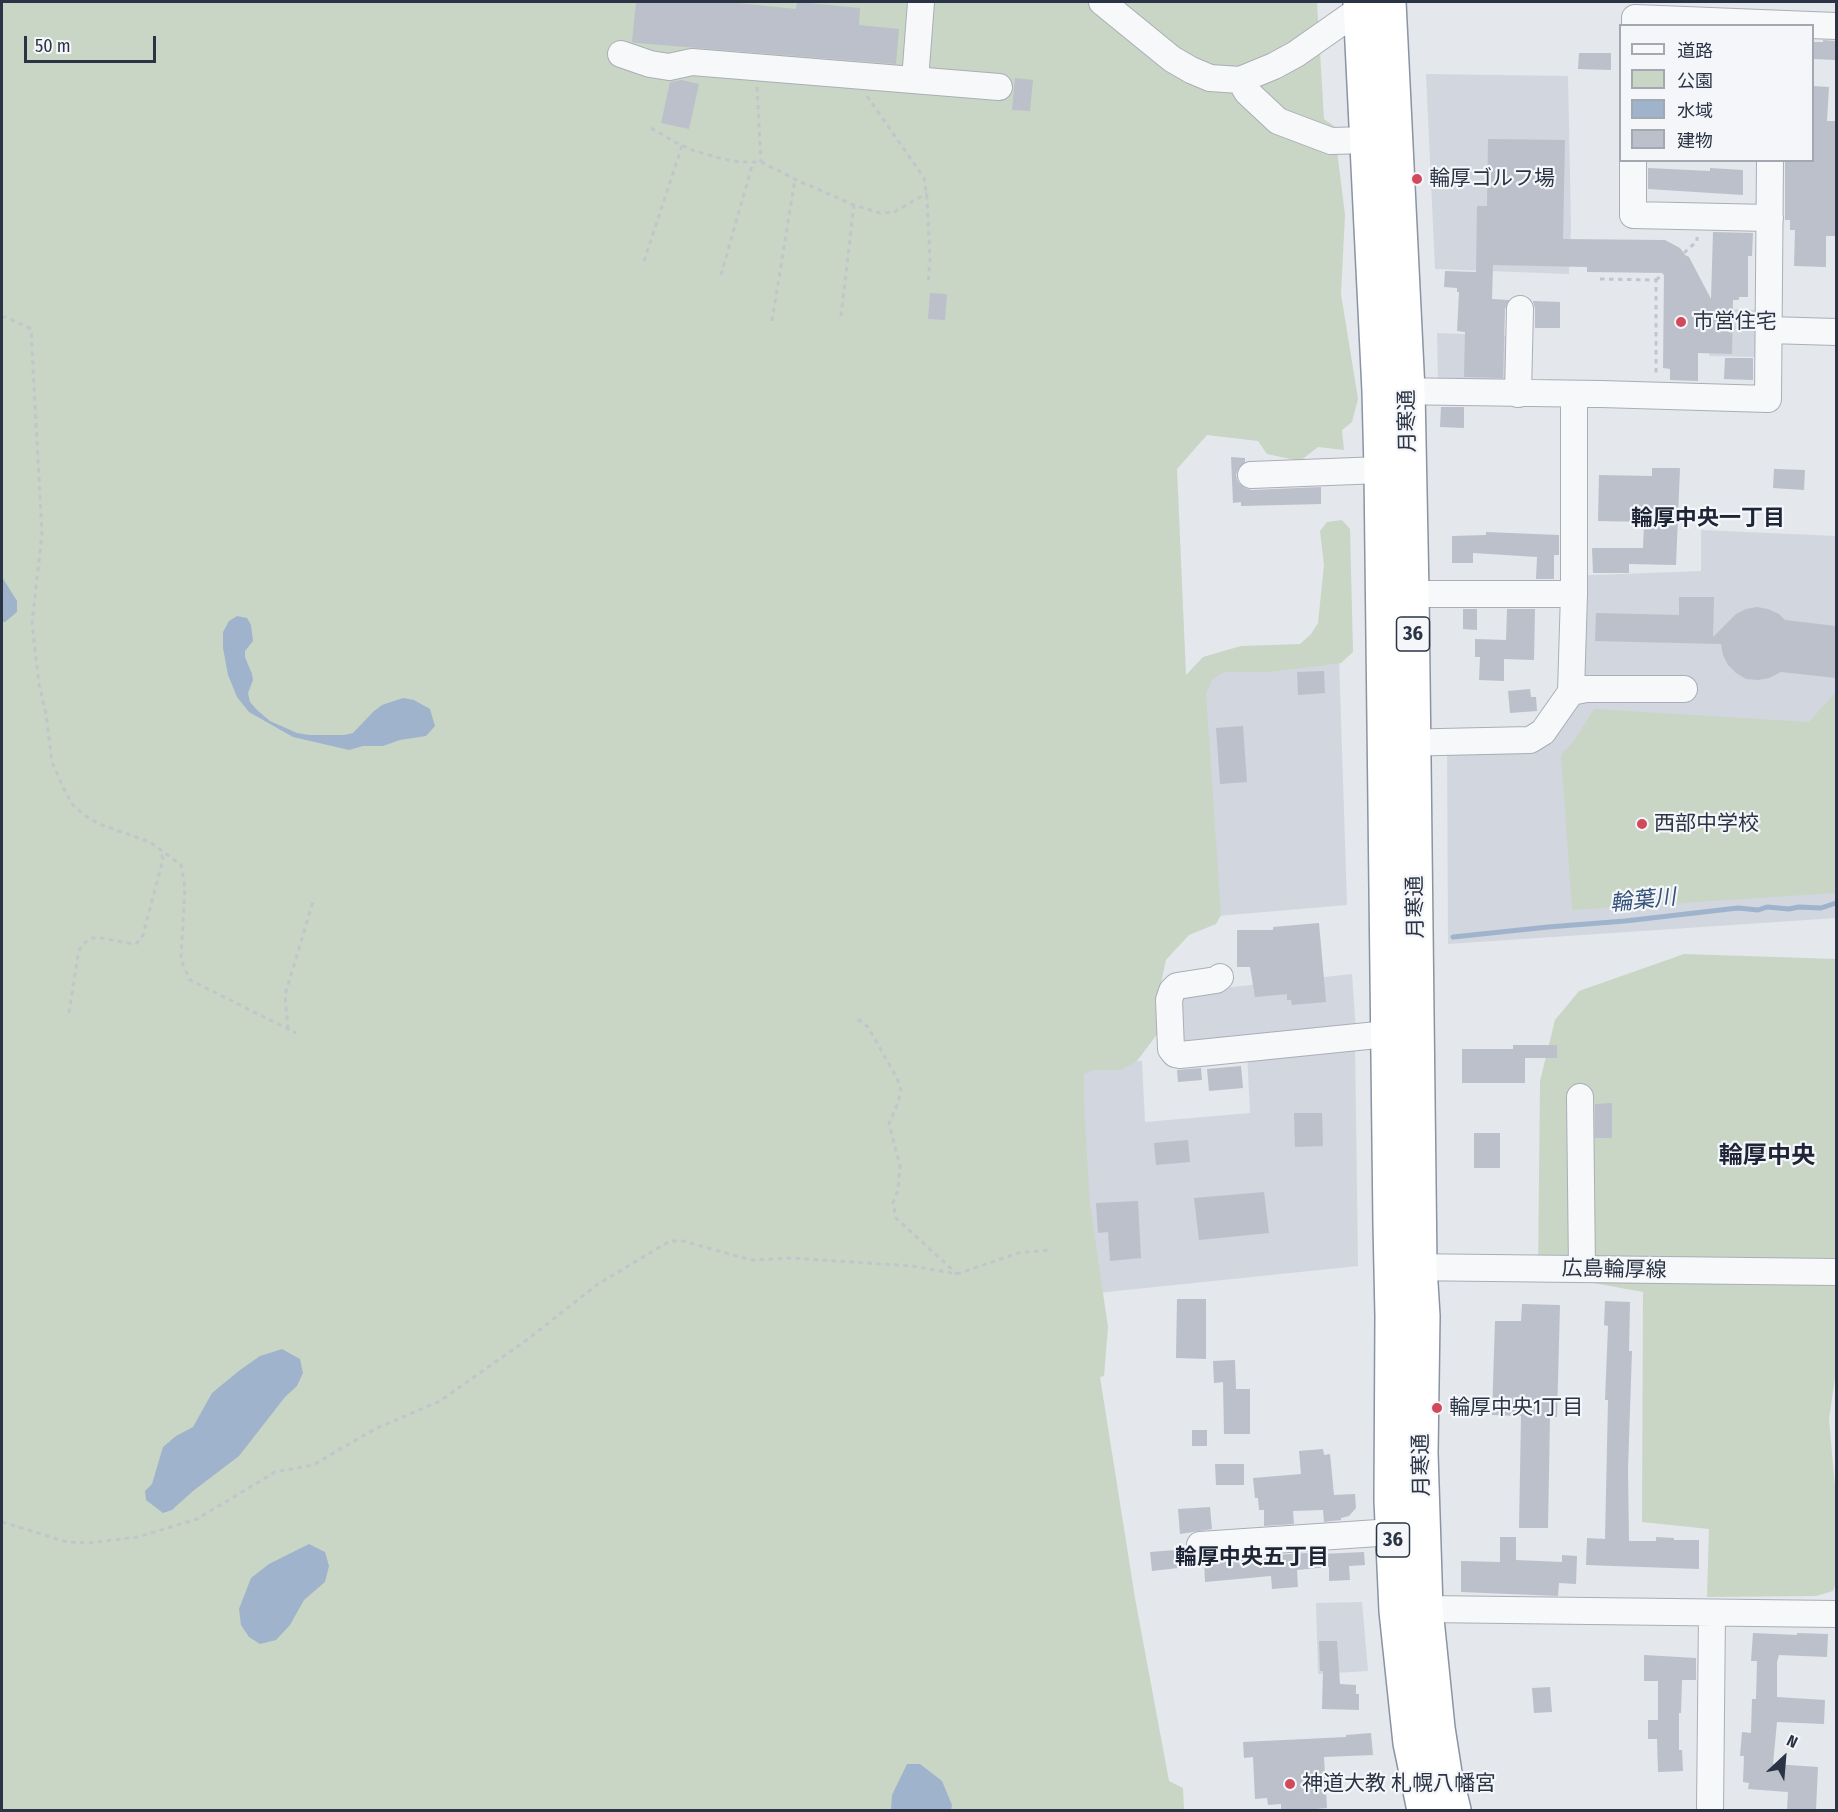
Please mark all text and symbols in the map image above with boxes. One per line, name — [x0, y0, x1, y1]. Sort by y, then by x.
scale bar — [27, 24, 159, 62]
legend — [1619, 24, 1814, 162]
text: 50 m — [35, 35, 71, 57]
text: 道路 — [1677, 40, 1713, 62]
text: 公園 — [1677, 70, 1713, 92]
text: 水域 — [1677, 100, 1713, 122]
text: 建物 — [1677, 130, 1713, 152]
place label: 輪厚ゴルフ場 — [1429, 166, 1555, 192]
marker: 輪厚ゴルフ場 — [1410, 172, 1424, 186]
place label: 市営住宅 — [1693, 309, 1777, 335]
marker: 市営住宅 — [1674, 315, 1688, 329]
street label: 月寒通 — [1395, 389, 1421, 453]
district label: 輪厚中央一丁目 — [1631, 506, 1785, 532]
road number: 36 — [1396, 617, 1430, 651]
place label: 西部中学校 — [1654, 811, 1759, 837]
marker: 西部中学校 — [1635, 817, 1649, 831]
street label: 月寒通 — [1403, 875, 1429, 939]
water label: 輪葉川 — [1609, 884, 1677, 918]
district label: 輪厚中央 — [1719, 1142, 1815, 1170]
street label: 広島輪厚線 — [1561, 1256, 1667, 1284]
place label: 輪厚中央1丁目 — [1449, 1395, 1583, 1421]
marker: 輪厚中央1丁目 — [1430, 1401, 1444, 1415]
street label: 月寒通 — [1409, 1433, 1435, 1497]
road number: 36 — [1376, 1523, 1410, 1557]
district label: 輪厚中央五丁目 — [1175, 1545, 1329, 1571]
north arrow — [1754, 1728, 1814, 1788]
text: N — [1784, 1731, 1801, 1752]
place label: 神道大教 札幌八幡宮 — [1302, 1771, 1496, 1797]
marker: 神道大教 札幌八幡宮 — [1283, 1777, 1297, 1791]

